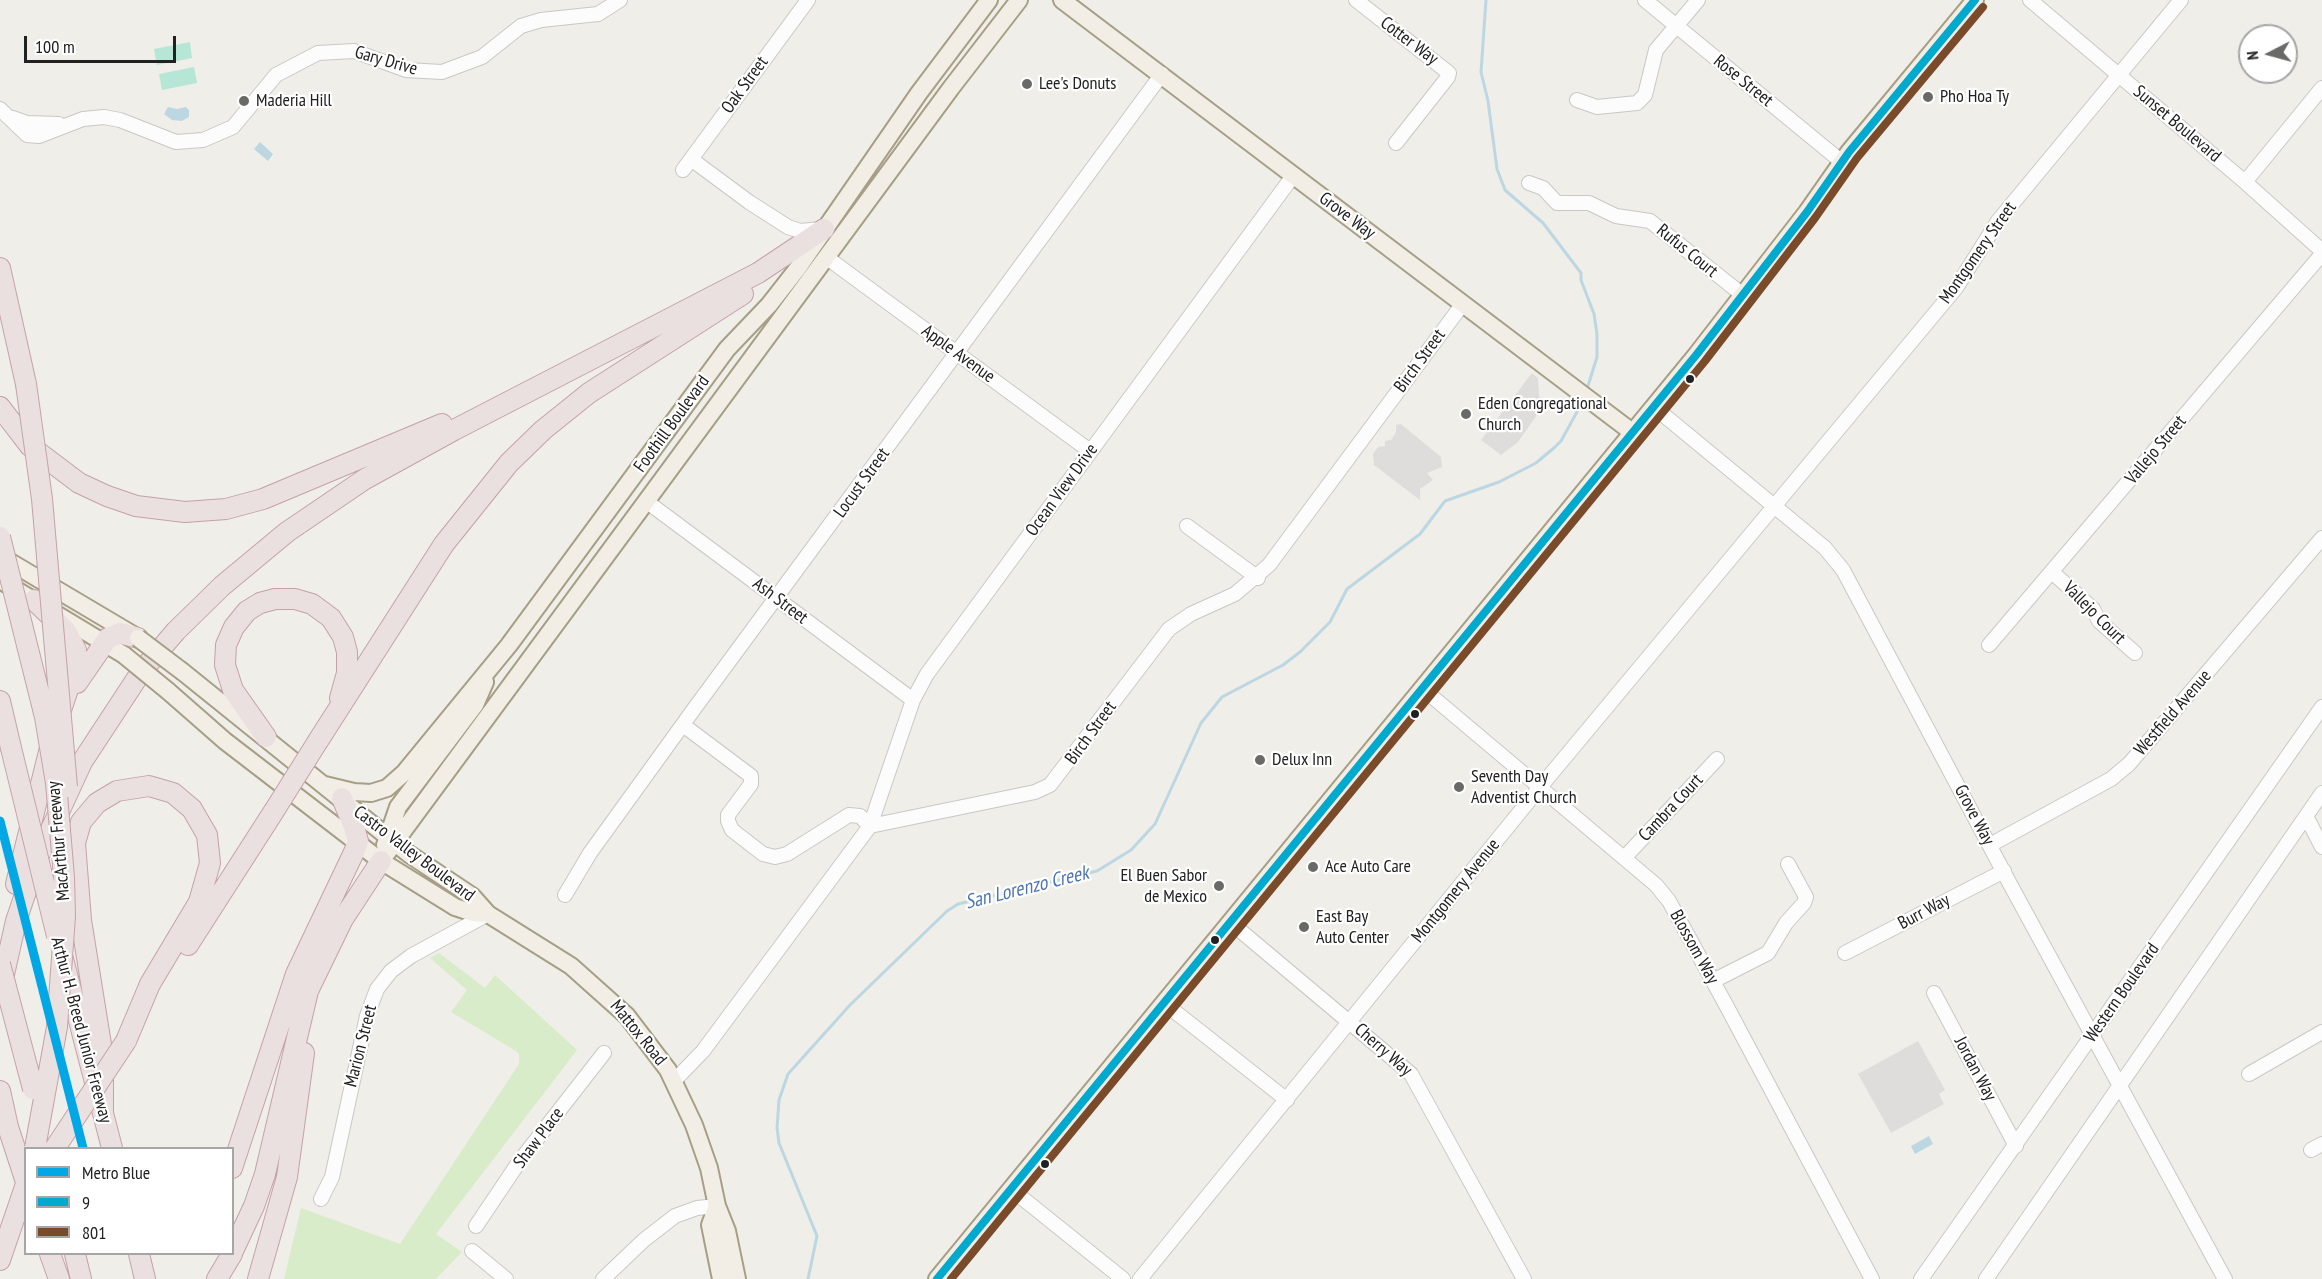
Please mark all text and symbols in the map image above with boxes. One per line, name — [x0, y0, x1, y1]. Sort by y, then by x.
street label: Cotter Way — [1376, 12, 1442, 70]
scale bar — [27, 24, 178, 62]
north arrow — [2238, 24, 2298, 84]
text: 100 m — [35, 35, 75, 58]
street label: Gary Drive — [352, 42, 420, 80]
street label: Rose Street — [1709, 50, 1777, 112]
text: N — [2242, 50, 2262, 61]
street label: Oak Street — [717, 52, 773, 118]
place label: Lee's Donuts — [1039, 73, 1116, 95]
marker: Lee's Donuts — [1020, 77, 1034, 91]
street label: Sunset Boulevard — [2129, 81, 2225, 167]
place label: Pho Hoa Ty — [1940, 86, 2009, 108]
place label: Maderia Hill — [256, 90, 332, 112]
marker: Pho Hoa Ty — [1921, 90, 1935, 104]
marker: Maderia Hill — [237, 94, 251, 108]
street label: Grove Way — [1315, 188, 1379, 244]
street label: Montgomery Street — [1935, 198, 2021, 308]
street label: Rufus Court — [1652, 220, 1722, 282]
street label: Apple Avenue — [917, 320, 999, 388]
street label: Birch Street — [1390, 325, 1450, 397]
street label: Foothill Boulevard — [630, 371, 714, 477]
unlabelled marker — [1684, 373, 1696, 385]
place label: Eden Congregational Church — [1478, 393, 1607, 436]
marker: Eden Congregational Church — [1459, 407, 1473, 421]
street label: Vallejo Street — [2121, 411, 2191, 489]
street label: Ocean View Drive — [1021, 440, 1103, 540]
street label: Locust Street — [830, 444, 894, 522]
street label: Ash Street — [748, 573, 812, 629]
street label: Vallejo Court — [2058, 577, 2130, 649]
street label: Westfield Avenue — [2130, 666, 2216, 760]
street label: Birch Street — [1061, 697, 1121, 769]
unlabelled marker — [1409, 708, 1421, 720]
place label: Delux Inn — [1272, 749, 1332, 771]
marker: Delux Inn — [1253, 753, 1267, 767]
place label: Seventh Day Adventist Church — [1471, 766, 1577, 808]
street label: Cambra Court — [1634, 770, 1708, 846]
street label: MacArthur Freeway — [43, 780, 75, 902]
marker: Seventh Day Adventist Church — [1452, 780, 1466, 794]
street label: Grove Way — [1949, 781, 1999, 849]
street label: Castro Valley Boulevard — [349, 801, 479, 907]
street label: Montgomery Avenue — [1407, 835, 1505, 947]
place label: Ace Auto Care — [1325, 856, 1411, 878]
marker: Ace Auto Care — [1306, 860, 1320, 874]
water label: San Lorenzo Creek — [963, 861, 1091, 915]
place label: El Buen Sabor de Mexico — [1120, 865, 1207, 908]
marker: El Buen Sabor de Mexico — [1212, 879, 1226, 893]
street label: Burr Way — [1894, 889, 1954, 935]
place label: East Bay Auto Center — [1316, 906, 1389, 948]
street label: Blossom Way — [1665, 906, 1723, 988]
marker: East Bay Auto Center — [1297, 920, 1311, 934]
unlabelled marker — [1209, 934, 1221, 946]
street label: Arthur H. Breed Junior Freeway — [46, 935, 116, 1125]
street label: Western Boulevard — [2080, 939, 2164, 1047]
street label: Mattox Road — [605, 996, 671, 1070]
street label: Marion Street — [340, 1003, 382, 1089]
street label: Cherry Way — [1350, 1019, 1416, 1081]
street label: Jordan Way — [1949, 1033, 2001, 1105]
street label: Shaw Place — [509, 1103, 569, 1173]
legend — [24, 1147, 234, 1255]
unlabelled marker — [1039, 1158, 1051, 1170]
text: Metro Blue — [82, 1161, 150, 1184]
text: 9 — [82, 1191, 90, 1214]
text: 801 — [82, 1221, 106, 1244]

